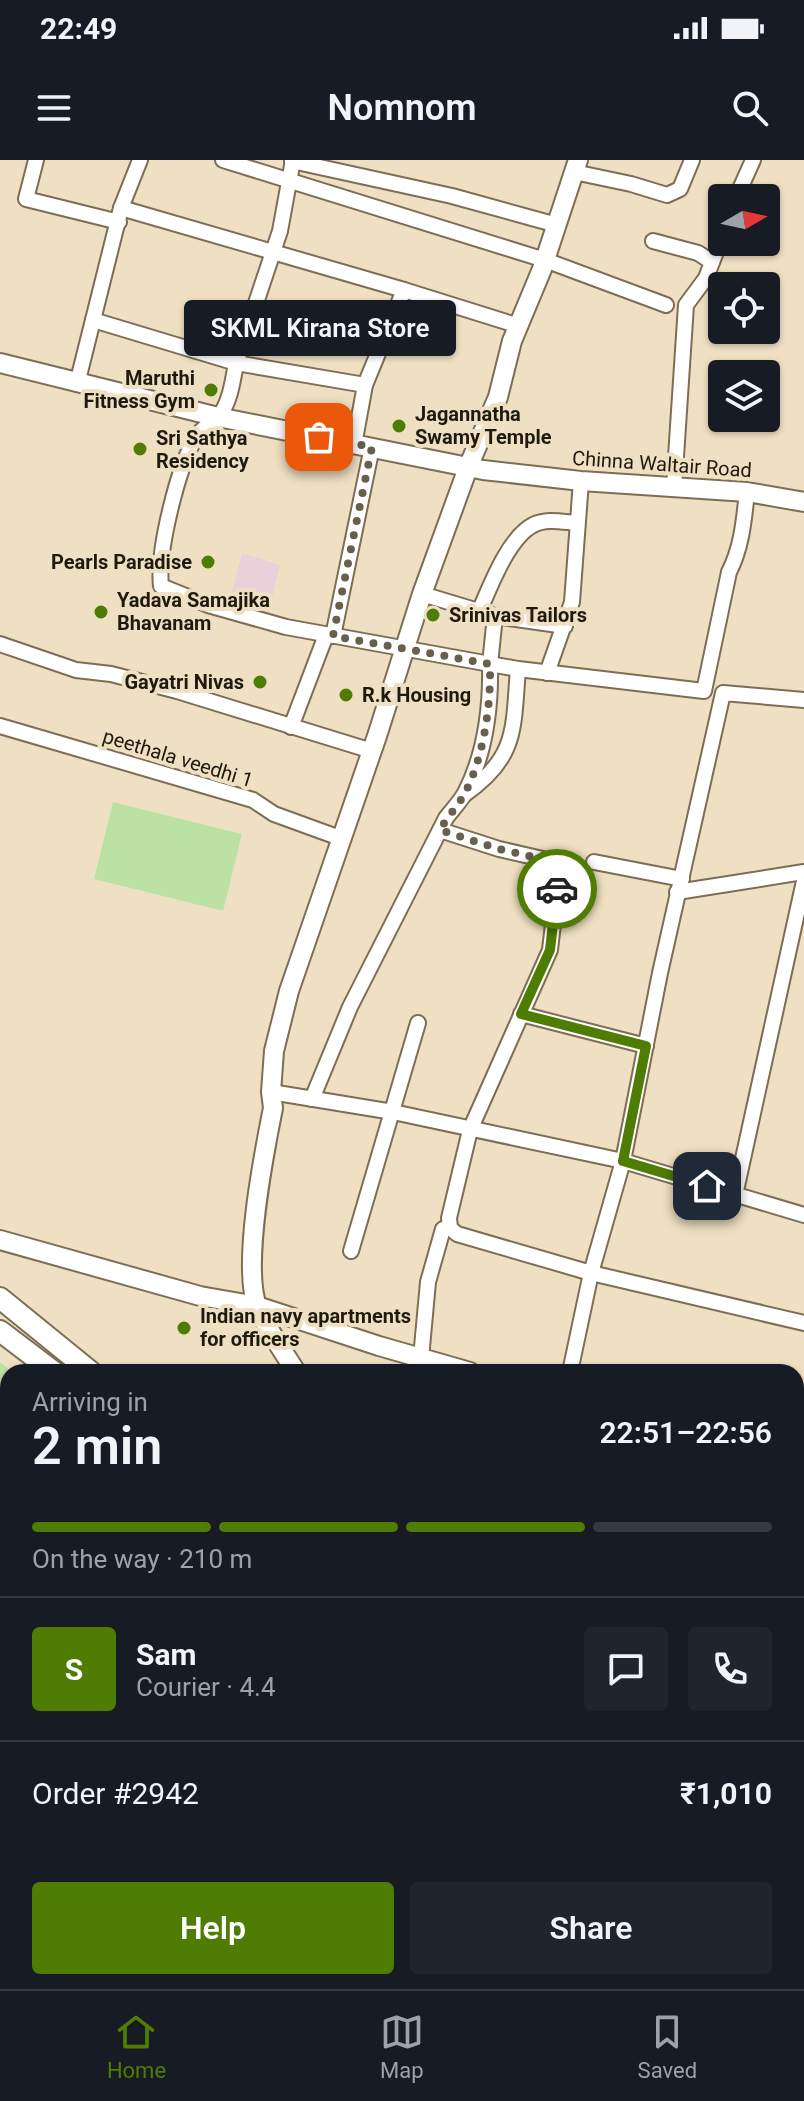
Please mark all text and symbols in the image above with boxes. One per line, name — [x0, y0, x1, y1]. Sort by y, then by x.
text: 22:49 — [40, 11, 117, 46]
icon: menu — [32, 86, 76, 130]
icon: search — [728, 86, 772, 130]
text: Nomnom — [328, 87, 476, 129]
north arrow — [708, 184, 780, 256]
map controls — [708, 184, 780, 432]
button: locate — [708, 272, 780, 344]
callout: SKML Kirana Store — [183, 301, 455, 357]
text: SKML Kirana Store — [211, 313, 429, 343]
button: layers — [708, 360, 780, 432]
place label: Maruthi Fitness Gym — [83, 366, 195, 413]
marker: Maruthi Fitness Gym — [202, 381, 220, 399]
place label: Jagannatha Swamy Temple — [415, 402, 552, 449]
pin — [285, 403, 353, 471]
icon: bag — [297, 415, 341, 459]
marker: Jagannatha Swamy Temple — [390, 417, 408, 435]
place label: Sri Sathya Residency — [156, 426, 250, 473]
marker: Sri Sathya Residency — [131, 440, 149, 458]
street label: Chinna Waltair Road — [571, 446, 753, 482]
place label: Pearls Paradise — [51, 550, 192, 574]
marker: Pearls Paradise — [199, 553, 217, 571]
place label: Yadava Samajika Bhavanam — [117, 588, 270, 635]
marker: Yadava Samajika Bhavanam — [92, 603, 110, 621]
place label: Srinivas Tailors — [449, 603, 587, 627]
marker: Srinivas Tailors — [424, 606, 442, 624]
place label: Gayatri Nivas — [124, 670, 244, 694]
marker: Gayatri Nivas — [251, 673, 269, 691]
place label: R.k Housing — [362, 683, 471, 707]
marker: R.k Housing — [337, 686, 355, 704]
street label: peethala veedhi 1 — [100, 724, 256, 792]
courier — [517, 849, 597, 929]
icon: car — [535, 867, 579, 911]
pin — [673, 1152, 741, 1220]
icon: home — [685, 1164, 729, 1208]
place label: Indian navy apartments for officers — [200, 1304, 411, 1351]
marker: Indian navy apartments for officers — [175, 1319, 193, 1337]
text: Arriving in — [32, 1387, 148, 1417]
text: 22:51–22:56 — [599, 1415, 772, 1450]
text: 2 min — [32, 1416, 162, 1477]
text: On the way · 210 m — [32, 1544, 252, 1574]
button: chat — [584, 1627, 668, 1711]
button: phone — [688, 1627, 772, 1711]
text: Sam — [136, 1637, 197, 1672]
text: S — [65, 1652, 83, 1687]
text: Courier · 4.4 — [136, 1672, 276, 1702]
text: Order #2942 — [32, 1776, 199, 1811]
text: ₹1,010 — [680, 1776, 772, 1811]
button: Help — [32, 1882, 394, 1974]
button: Share — [410, 1882, 772, 1974]
tab: Home — [107, 2010, 166, 2083]
tab: Map — [380, 2010, 424, 2083]
tab: Saved — [638, 2010, 697, 2083]

